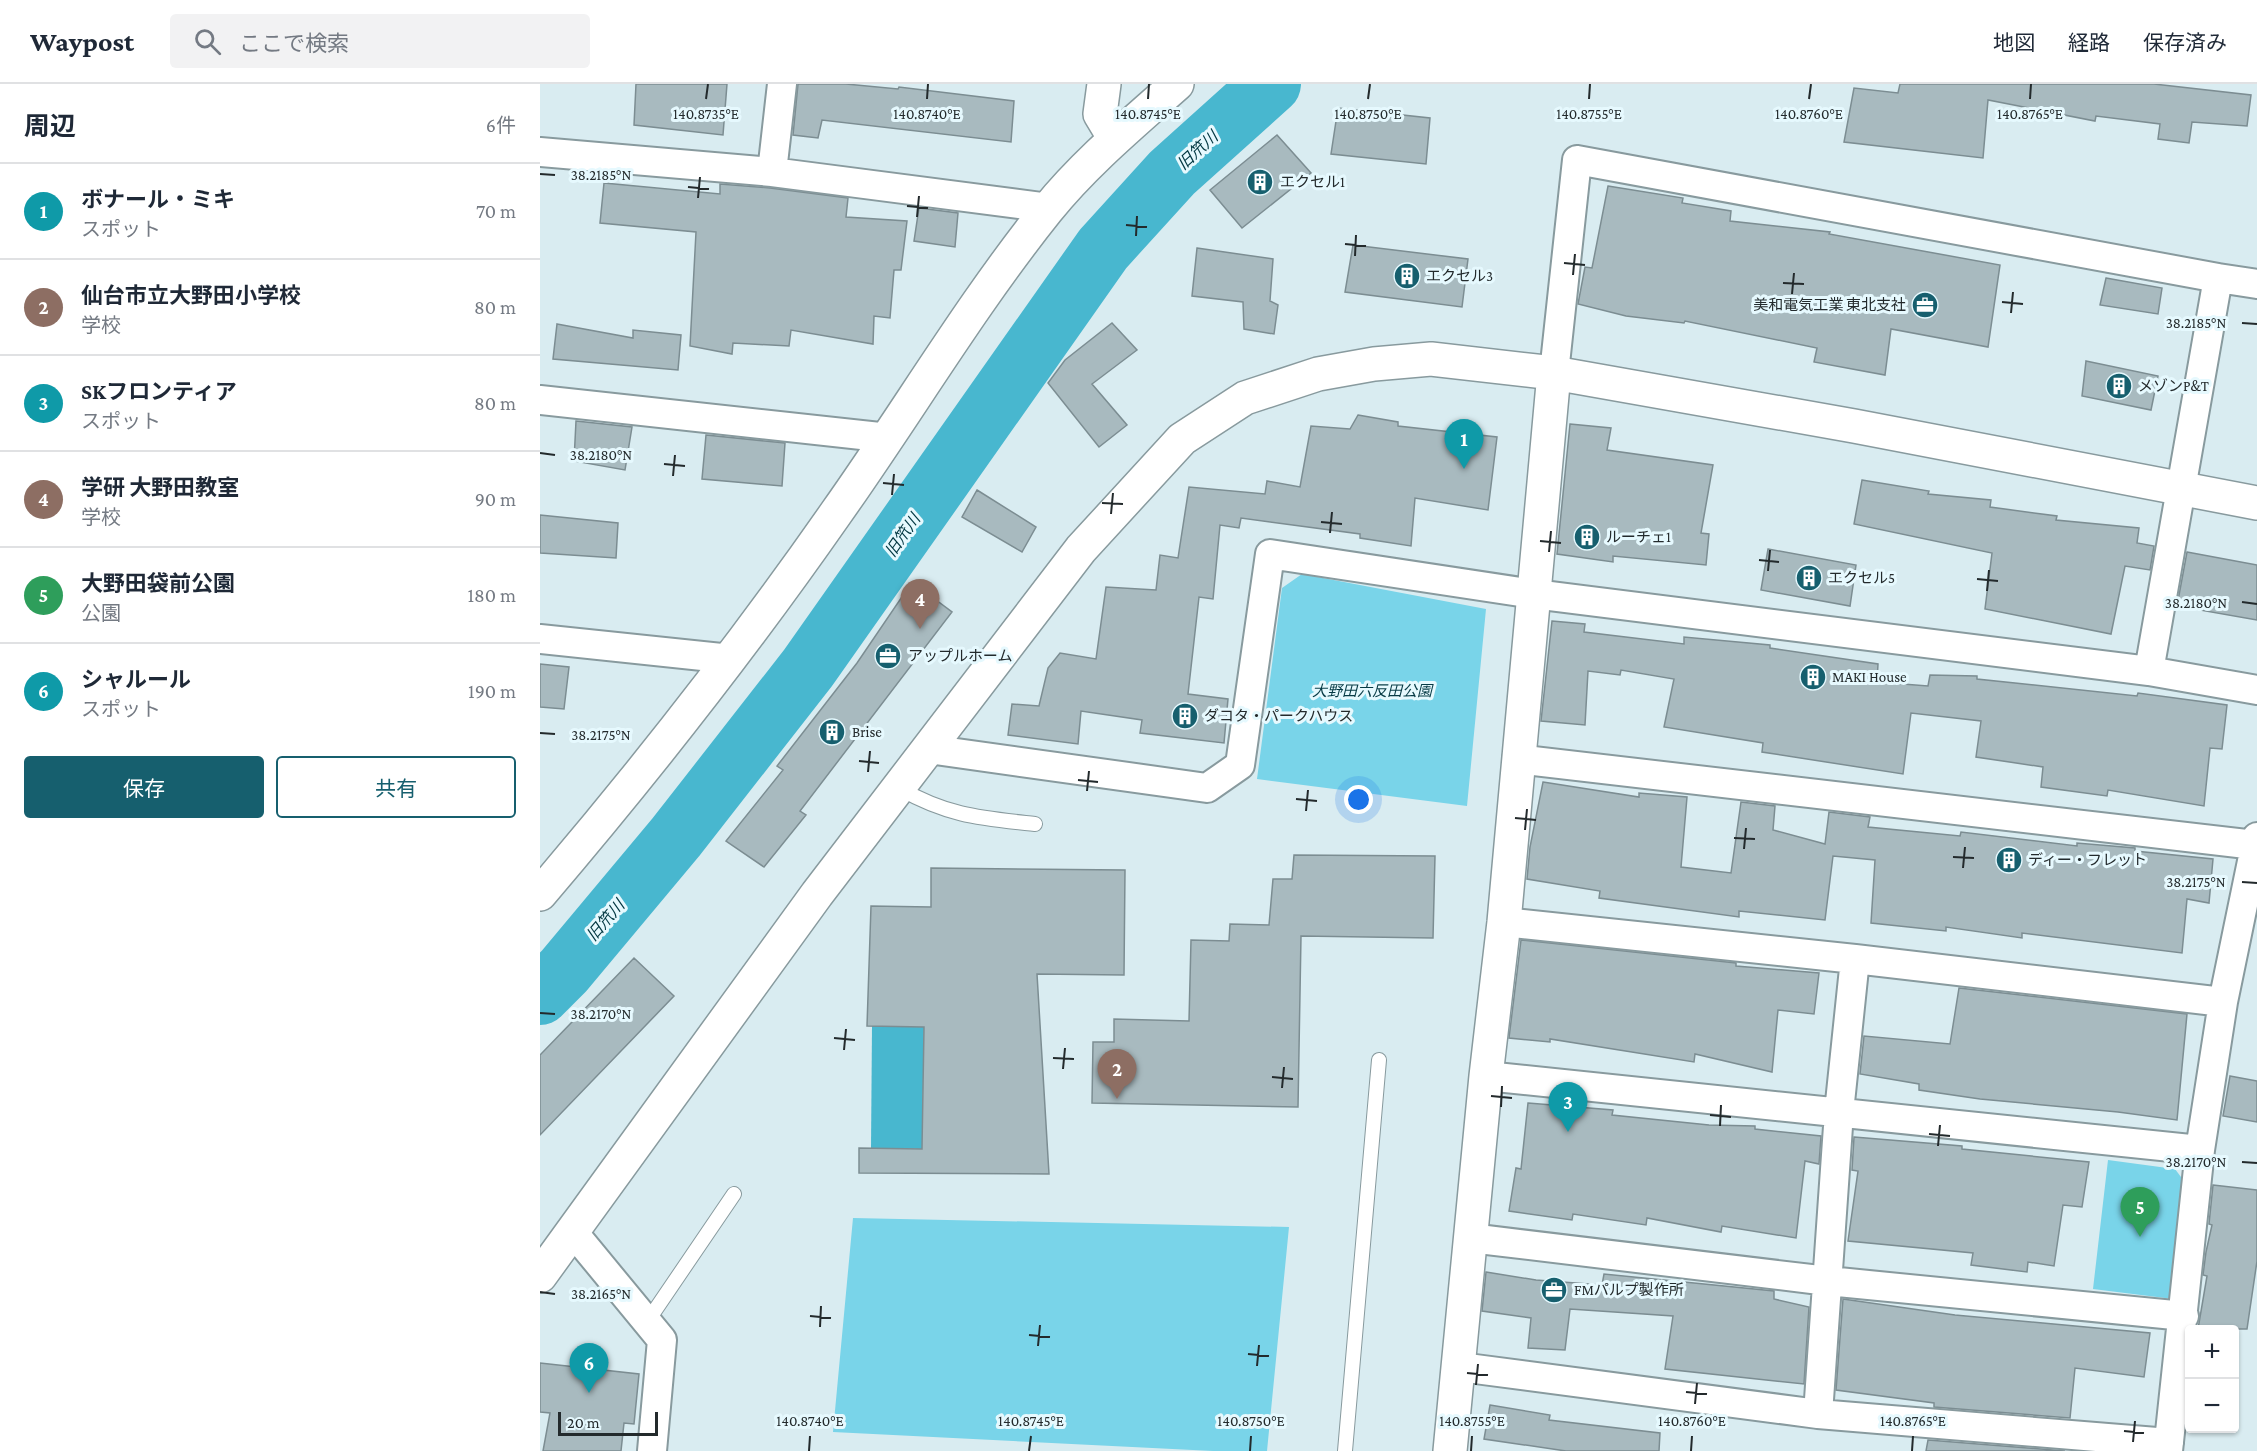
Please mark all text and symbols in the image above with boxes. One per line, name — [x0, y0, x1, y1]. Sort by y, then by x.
search box — [170, 14, 590, 68]
icon: search — [191, 25, 224, 58]
text: Waypost — [30, 26, 134, 57]
text: ここで検索 — [239, 31, 349, 56]
text: 地図 — [1993, 31, 2035, 55]
text: 経路 — [2068, 31, 2110, 55]
text: 保存済み — [2143, 31, 2227, 55]
text: 140.8735°E — [673, 106, 739, 122]
text: 140.8740°E — [893, 106, 961, 122]
text: 140.8745°E — [1115, 106, 1181, 122]
text: 140.8750°E — [1334, 106, 1402, 122]
text: 140.8755°E — [1556, 106, 1622, 122]
text: 140.8760°E — [1775, 106, 1843, 122]
text: 140.8765°E — [1997, 106, 2063, 122]
text: 周辺 — [24, 112, 76, 141]
text: 6件 — [486, 114, 516, 136]
water label: 旧笊川 — [1174, 127, 1222, 173]
text: 38.2185°N — [571, 167, 631, 183]
building icon: エクセル1 — [1245, 167, 1275, 197]
place label: エクセル1 — [1280, 174, 1345, 190]
text: ボナール・ミキ — [81, 187, 235, 212]
text: 1 — [40, 200, 47, 222]
text: 70 m — [476, 200, 516, 222]
text: スポット — [81, 218, 161, 240]
building icon: エクセル3 — [1392, 261, 1422, 291]
place label: エクセル3 — [1426, 268, 1493, 284]
text: 仙台市立大野田小学校 — [81, 283, 301, 308]
office icon: 美和電気工業 東北支社 — [1910, 290, 1940, 320]
text: 2 — [38, 296, 49, 318]
text: 80 m — [474, 296, 516, 318]
place label: 美和電気工業 東北支社 — [1753, 296, 1906, 313]
text: 学校 — [81, 314, 121, 336]
text: 38.2185°N — [2166, 315, 2226, 331]
building icon: メゾンP&T — [2104, 371, 2134, 401]
place label: メゾンP&T — [2138, 378, 2209, 394]
text: SKフロンティア — [81, 379, 237, 404]
text: 3 — [39, 392, 48, 414]
text: 80 m — [474, 392, 516, 414]
text: スポット — [81, 410, 161, 432]
pin: 1 — [1444, 420, 1484, 469]
text: 38.2180°N — [570, 447, 632, 463]
text: 学研 大野田教室 — [81, 475, 239, 500]
text: 4 — [38, 488, 49, 510]
text: 90 m — [475, 488, 516, 510]
text: 学校 — [81, 506, 121, 528]
water label: 旧笊川 — [882, 509, 924, 560]
building icon: ルーチェ1 — [1572, 522, 1602, 552]
place label: ルーチェ1 — [1606, 529, 1671, 545]
building icon: エクセル5 — [1794, 563, 1824, 593]
place label: エクセル5 — [1828, 570, 1895, 586]
text: 大野田袋前公園 — [81, 571, 235, 596]
pin: 4 — [900, 580, 940, 629]
text: 5 — [39, 584, 48, 606]
text: 180 m — [467, 584, 516, 606]
text: 38.2180°N — [2165, 595, 2227, 611]
text: 公園 — [81, 602, 121, 624]
office icon: アップルホーム — [873, 641, 903, 671]
place label: アップルホーム — [908, 648, 1013, 664]
building icon: MAKI House — [1798, 662, 1828, 692]
text: シャルール — [81, 667, 191, 692]
place label: MAKI House — [1832, 669, 1907, 685]
text: 6 — [38, 680, 49, 702]
text: 190 m — [468, 680, 516, 702]
park label: 大野田六反田公園 — [1312, 683, 1434, 699]
text: スポット — [81, 698, 161, 720]
building icon: ダコタ・パークハウス — [1170, 701, 1200, 731]
place label: ダコタ・パークハウス — [1204, 708, 1353, 724]
building icon: Brise — [817, 717, 847, 747]
place label: Brise — [852, 724, 882, 740]
text: 38.2175°N — [571, 727, 631, 743]
button: 保存 — [24, 756, 264, 818]
button: 共有 — [276, 756, 516, 818]
your location — [1344, 785, 1373, 814]
building icon: ディー・フレット — [1994, 845, 2024, 875]
place label: ディー・フレット — [2028, 852, 2147, 868]
text: 38.2175°N — [2166, 874, 2226, 890]
water label: 旧笊川 — [583, 895, 629, 944]
text: 38.2170°N — [571, 1006, 632, 1022]
pin: 2 — [1098, 1050, 1136, 1099]
pin: 3 — [1548, 1082, 1588, 1132]
text: 38.2170°N — [2166, 1154, 2227, 1170]
pin: 5 — [2120, 1188, 2160, 1237]
office icon: FMパルプ製作所 — [1539, 1275, 1569, 1305]
place label: FMパルプ製作所 — [1574, 1282, 1684, 1298]
text: 38.2165°N — [571, 1286, 631, 1302]
map controls — [2185, 1325, 2239, 1433]
button: + — [2185, 1325, 2239, 1379]
pin: 6 — [569, 1344, 608, 1393]
button: − — [2185, 1379, 2239, 1433]
scale bar — [558, 1409, 658, 1436]
text: 140.8740°E — [776, 1413, 844, 1429]
text: 140.8745°E — [998, 1413, 1064, 1429]
text: 140.8750°E — [1217, 1413, 1285, 1429]
text: 140.8755°E — [1439, 1413, 1505, 1429]
text: 140.8760°E — [1658, 1413, 1726, 1429]
text: 140.8765°E — [1880, 1413, 1946, 1429]
text: 20 m — [567, 1414, 600, 1431]

